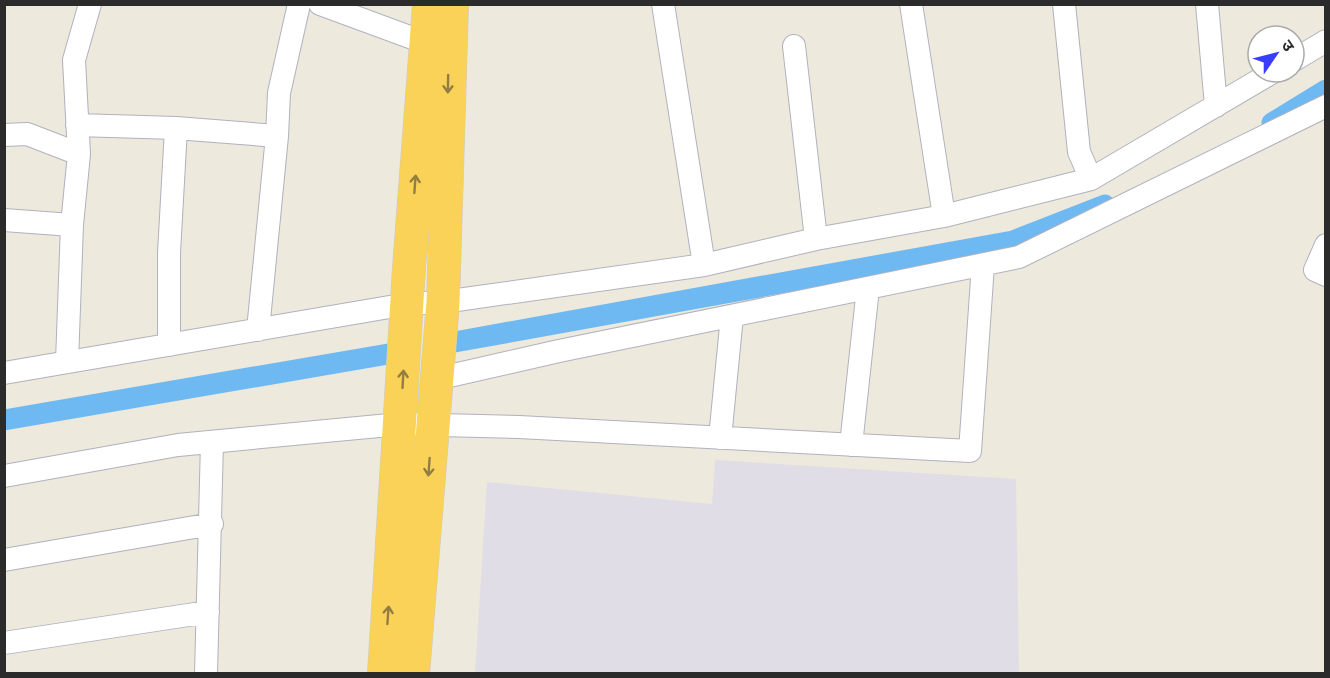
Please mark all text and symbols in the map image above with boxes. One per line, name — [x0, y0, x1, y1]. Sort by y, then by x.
north arrow — [1246, 24, 1306, 84]
text: उ — [1276, 37, 1298, 57]
one-way arrow — [442, 73, 454, 93]
one-way arrow — [410, 175, 421, 194]
one-way arrow — [397, 369, 408, 389]
one-way arrow — [423, 457, 434, 477]
one-way arrow — [383, 606, 394, 626]

